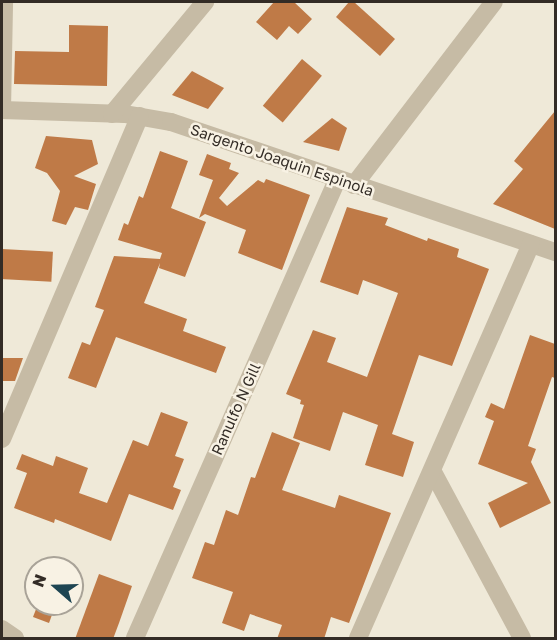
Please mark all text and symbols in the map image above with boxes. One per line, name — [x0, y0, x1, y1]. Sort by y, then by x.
street label: Sargento Joaquin Espinola — [188, 120, 376, 200]
street label: Ranulfo N Gill — [208, 360, 264, 458]
north arrow — [24, 556, 84, 616]
text: N — [27, 571, 50, 590]

